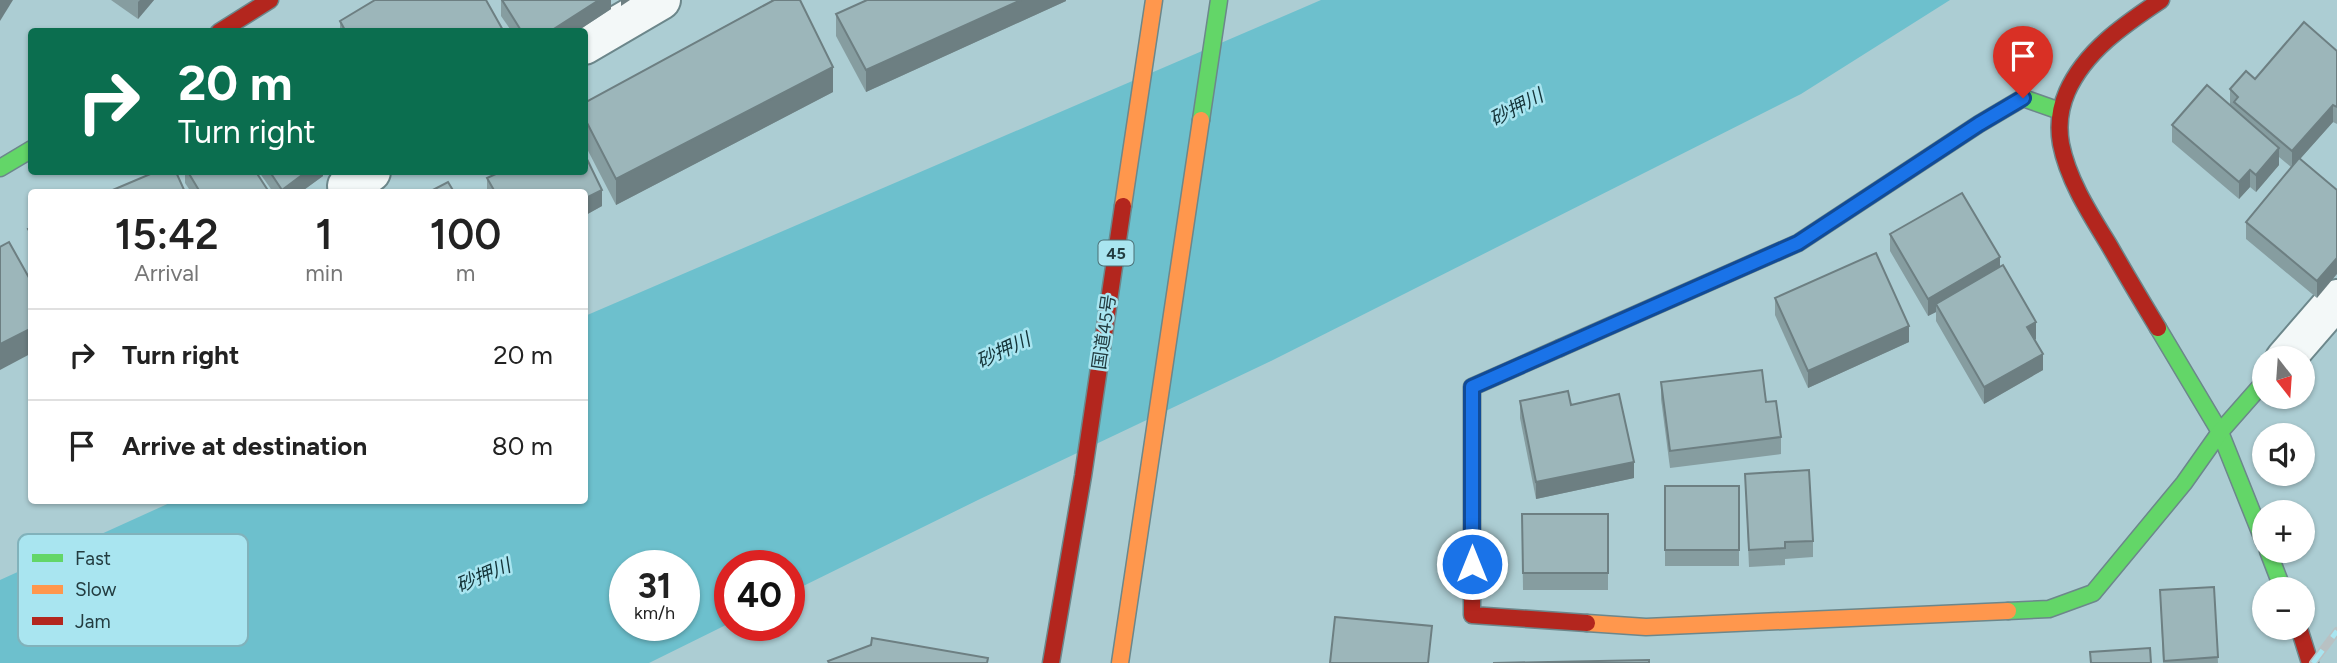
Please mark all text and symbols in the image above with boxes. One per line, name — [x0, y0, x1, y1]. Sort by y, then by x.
pin — [1993, 26, 2053, 98]
icon: arrive — [2004, 37, 2042, 75]
text: 20 m — [178, 53, 293, 112]
icon: right — [63, 56, 154, 147]
water label: 砂押川 — [1486, 83, 1549, 131]
text: Turn right — [178, 113, 316, 151]
text: 15:42 — [115, 209, 219, 260]
text: 1 — [315, 209, 333, 260]
text: 100 — [430, 209, 501, 260]
road number: 45 — [1098, 241, 1134, 266]
text: Arrival — [134, 259, 199, 287]
text: min — [305, 259, 343, 287]
text: m — [456, 259, 475, 287]
street label: 国道45号 — [1088, 293, 1120, 371]
water label: 砂押川 — [973, 327, 1036, 373]
icon: right — [63, 336, 101, 374]
text: Turn right — [122, 339, 239, 371]
text: 20 m — [493, 339, 553, 371]
north arrow — [2252, 346, 2315, 410]
map controls — [2252, 346, 2315, 640]
button: sound — [2252, 423, 2315, 486]
icon: arrive — [63, 427, 101, 465]
text: Arrive at destination — [122, 430, 367, 462]
text: 80 m — [492, 430, 553, 462]
button: + — [2252, 500, 2315, 563]
position arrow — [1435, 527, 1509, 601]
legend — [18, 534, 248, 646]
text: Fast — [75, 547, 111, 570]
speed limit sign: 40 — [714, 550, 805, 641]
water label: 砂押川 — [452, 553, 516, 597]
text: 31 — [637, 565, 672, 607]
button: − — [2252, 577, 2315, 640]
text: Slow — [75, 578, 117, 601]
text: km/h — [634, 602, 675, 624]
text: Jam — [75, 610, 111, 633]

